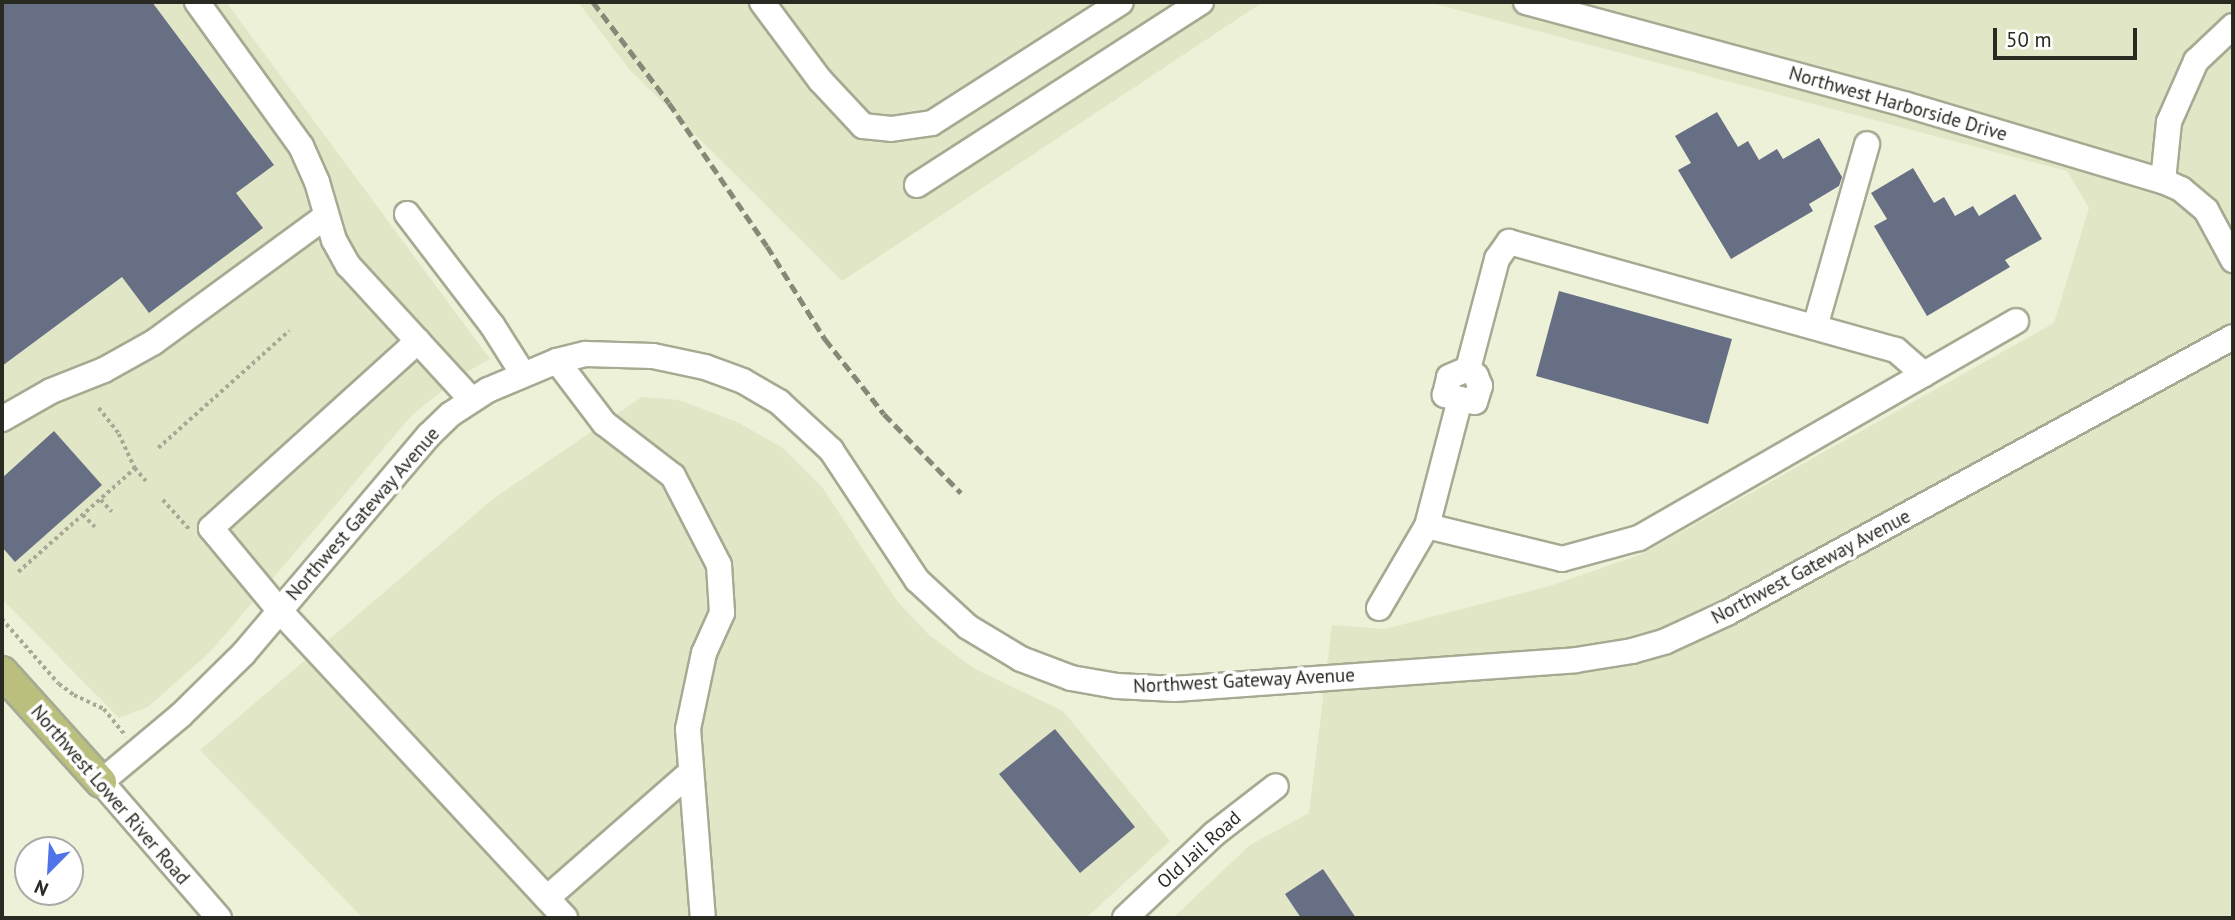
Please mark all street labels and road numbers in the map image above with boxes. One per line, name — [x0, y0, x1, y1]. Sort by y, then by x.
street label: Northwest Harborside Drive — [1786, 62, 2010, 146]
street label: Northwest Gateway Avenue — [281, 422, 445, 606]
street label: Northwest Gateway Avenue — [1707, 505, 1915, 629]
street label: Northwest Gateway Avenue — [1132, 664, 1356, 698]
street label: Northwest Lower River Road — [26, 701, 194, 889]
street label: Old Jail Road — [1152, 806, 1246, 894]

